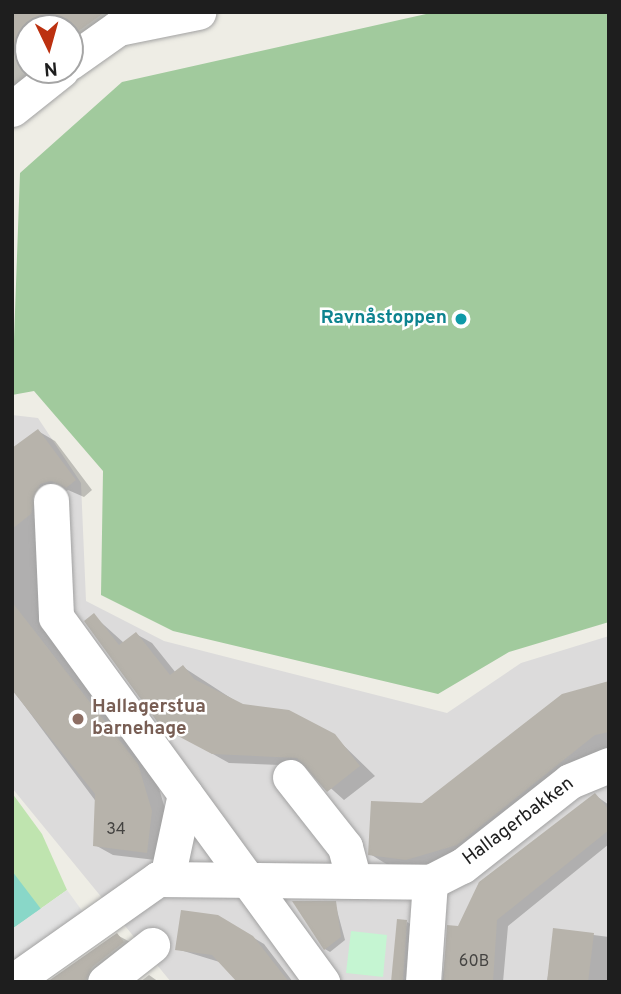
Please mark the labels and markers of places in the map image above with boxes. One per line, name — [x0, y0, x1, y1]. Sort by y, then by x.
place label: Ravnåstoppen — [321, 308, 447, 330]
marker: Ravnåstoppen — [453, 311, 469, 327]
place label: Hallagerstua barnehage — [92, 697, 206, 741]
marker: Hallagerstua barnehage — [70, 711, 86, 727]

